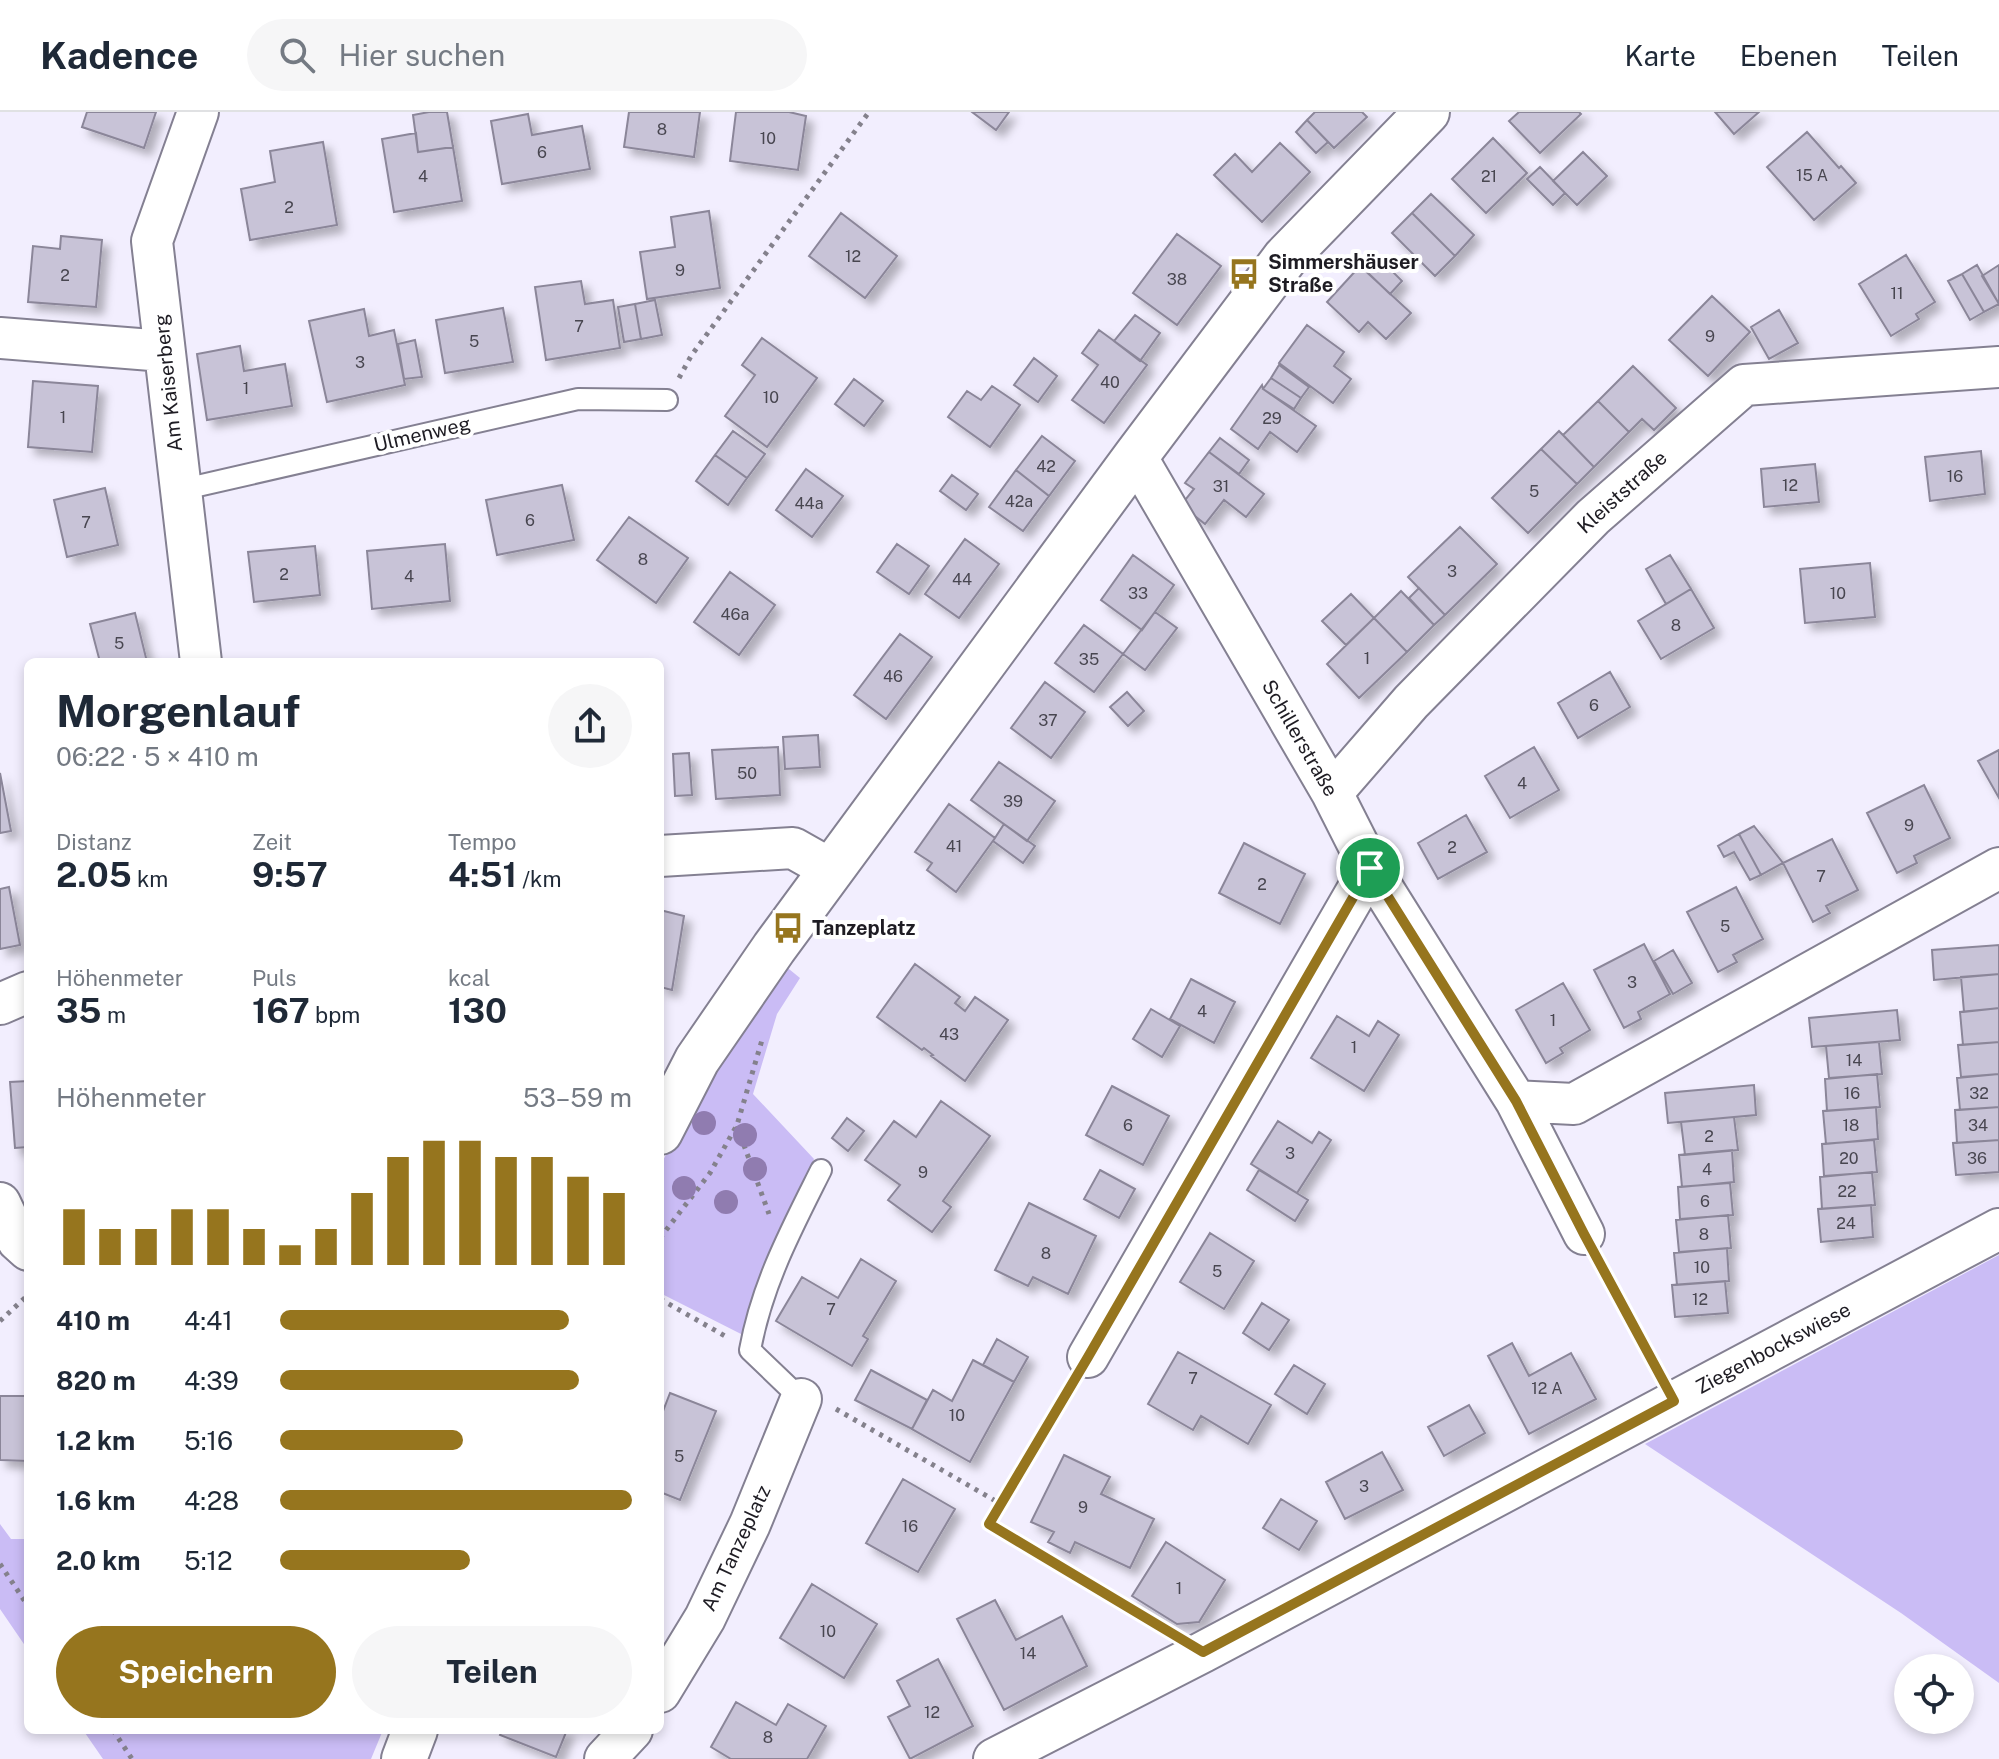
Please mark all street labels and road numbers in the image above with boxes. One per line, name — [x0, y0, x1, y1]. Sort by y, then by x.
street label: Am Kaiserberg — [149, 313, 187, 453]
street label: Ulmenweg — [371, 411, 473, 457]
street label: Kleiststraße — [1572, 445, 1672, 539]
street label: Schillerstraße — [1257, 676, 1343, 800]
street label: Ziegenbockswiese — [1691, 1297, 1855, 1399]
street label: Am Tanzeplatz — [696, 1481, 776, 1615]

